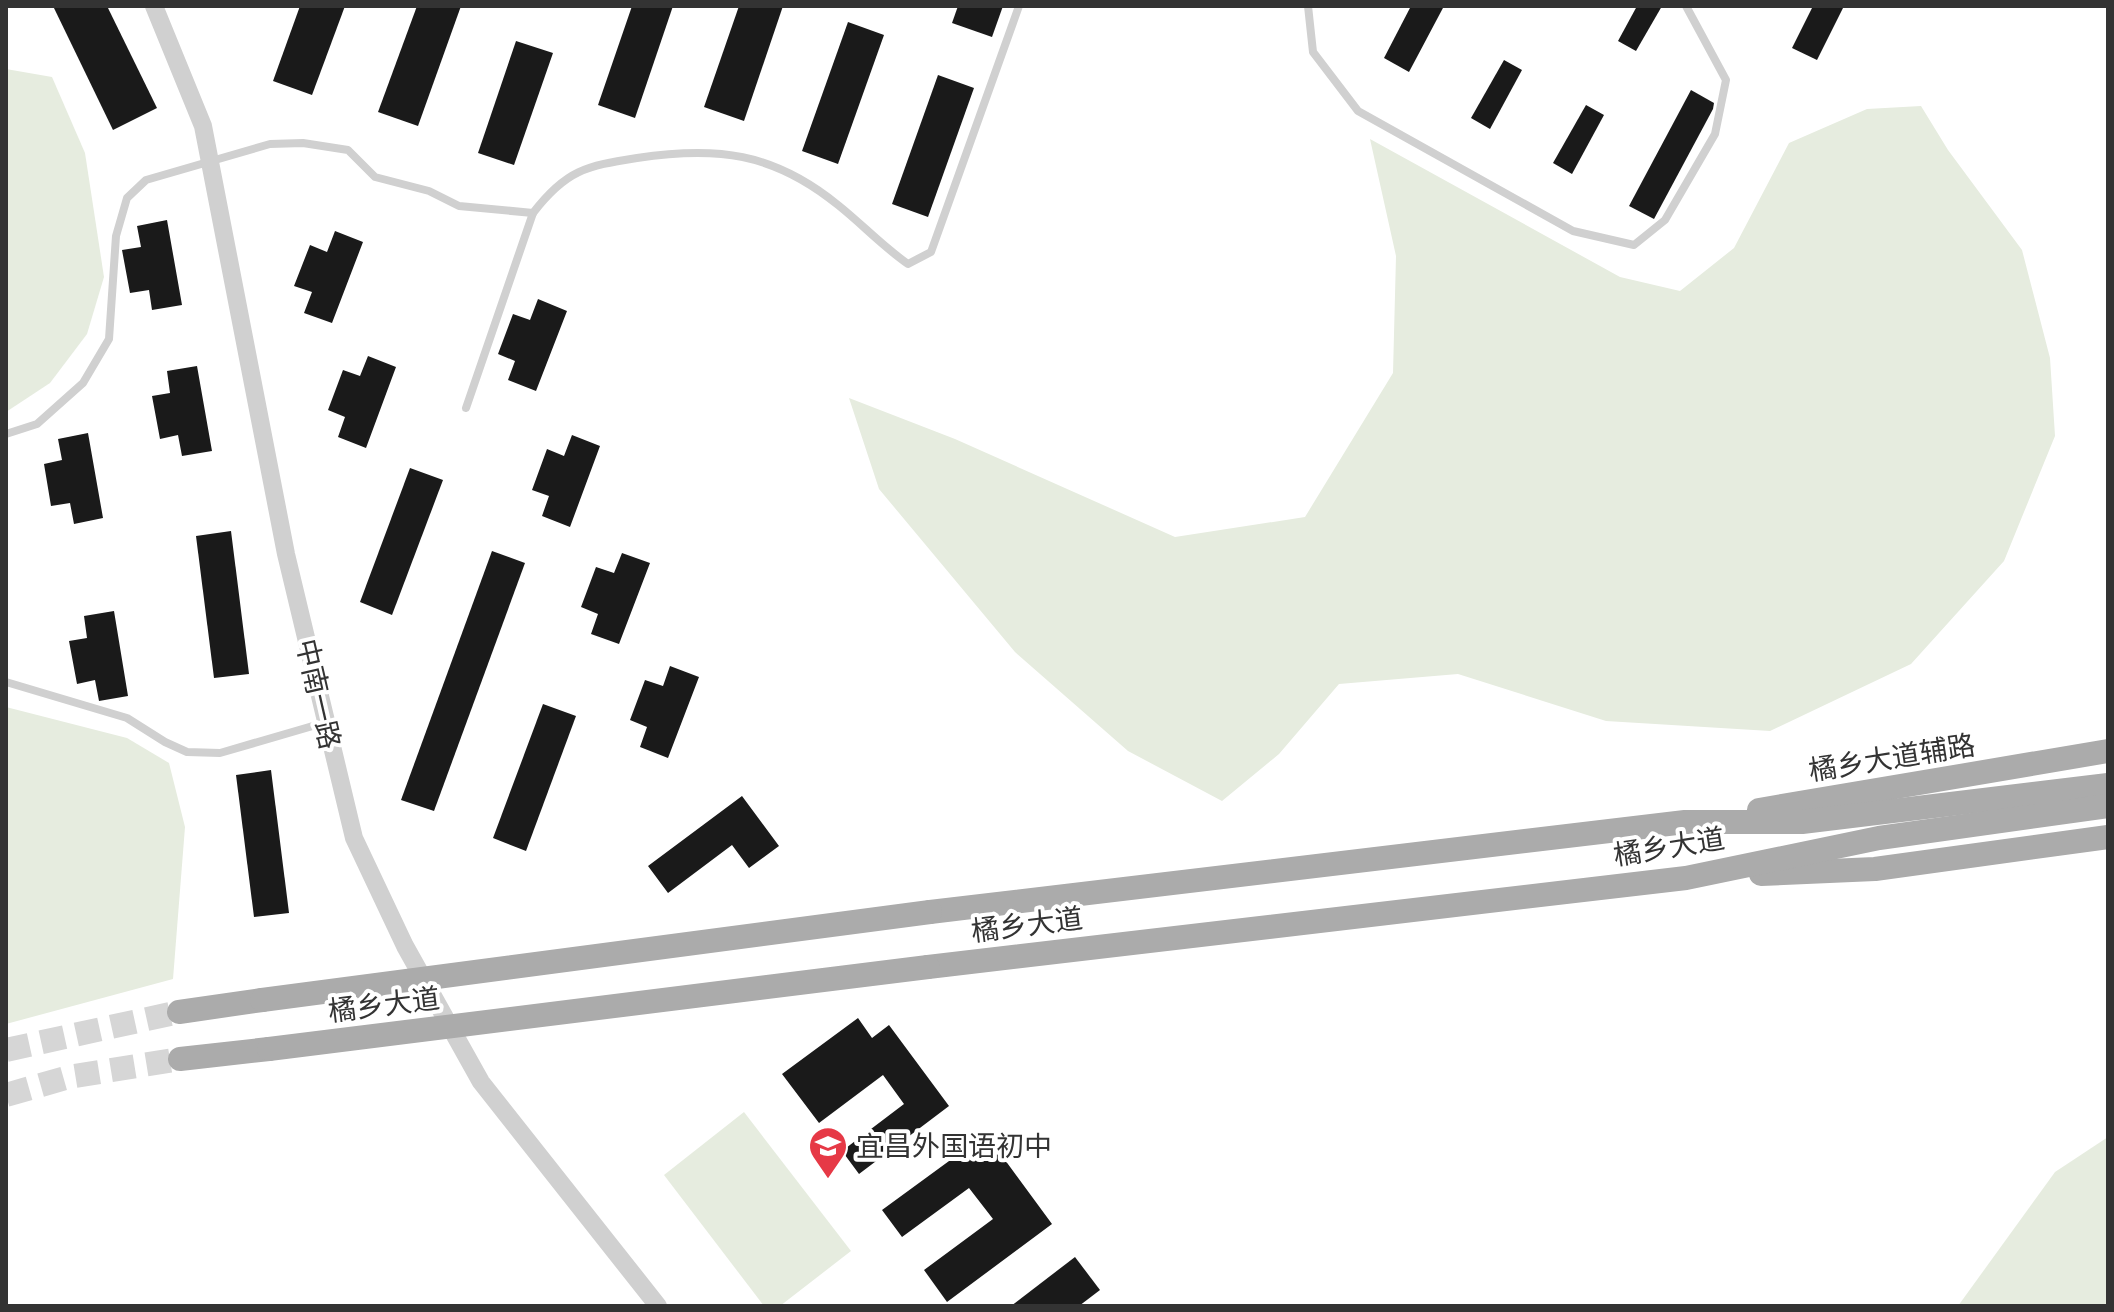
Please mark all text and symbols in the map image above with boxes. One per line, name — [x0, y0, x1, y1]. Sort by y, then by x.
street label: 中南一路 — [289, 636, 347, 752]
street label: 橘乡大道辅路 — [1806, 729, 1978, 787]
street label: 橘乡大道 — [1611, 822, 1727, 872]
street label: 橘乡大道 — [969, 902, 1085, 948]
street label: 橘乡大道 — [326, 982, 442, 1028]
school or university icon: 宜昌外国语初中 — [807, 1125, 849, 1180]
place label: 宜昌外国语初中 — [856, 1130, 1052, 1163]

